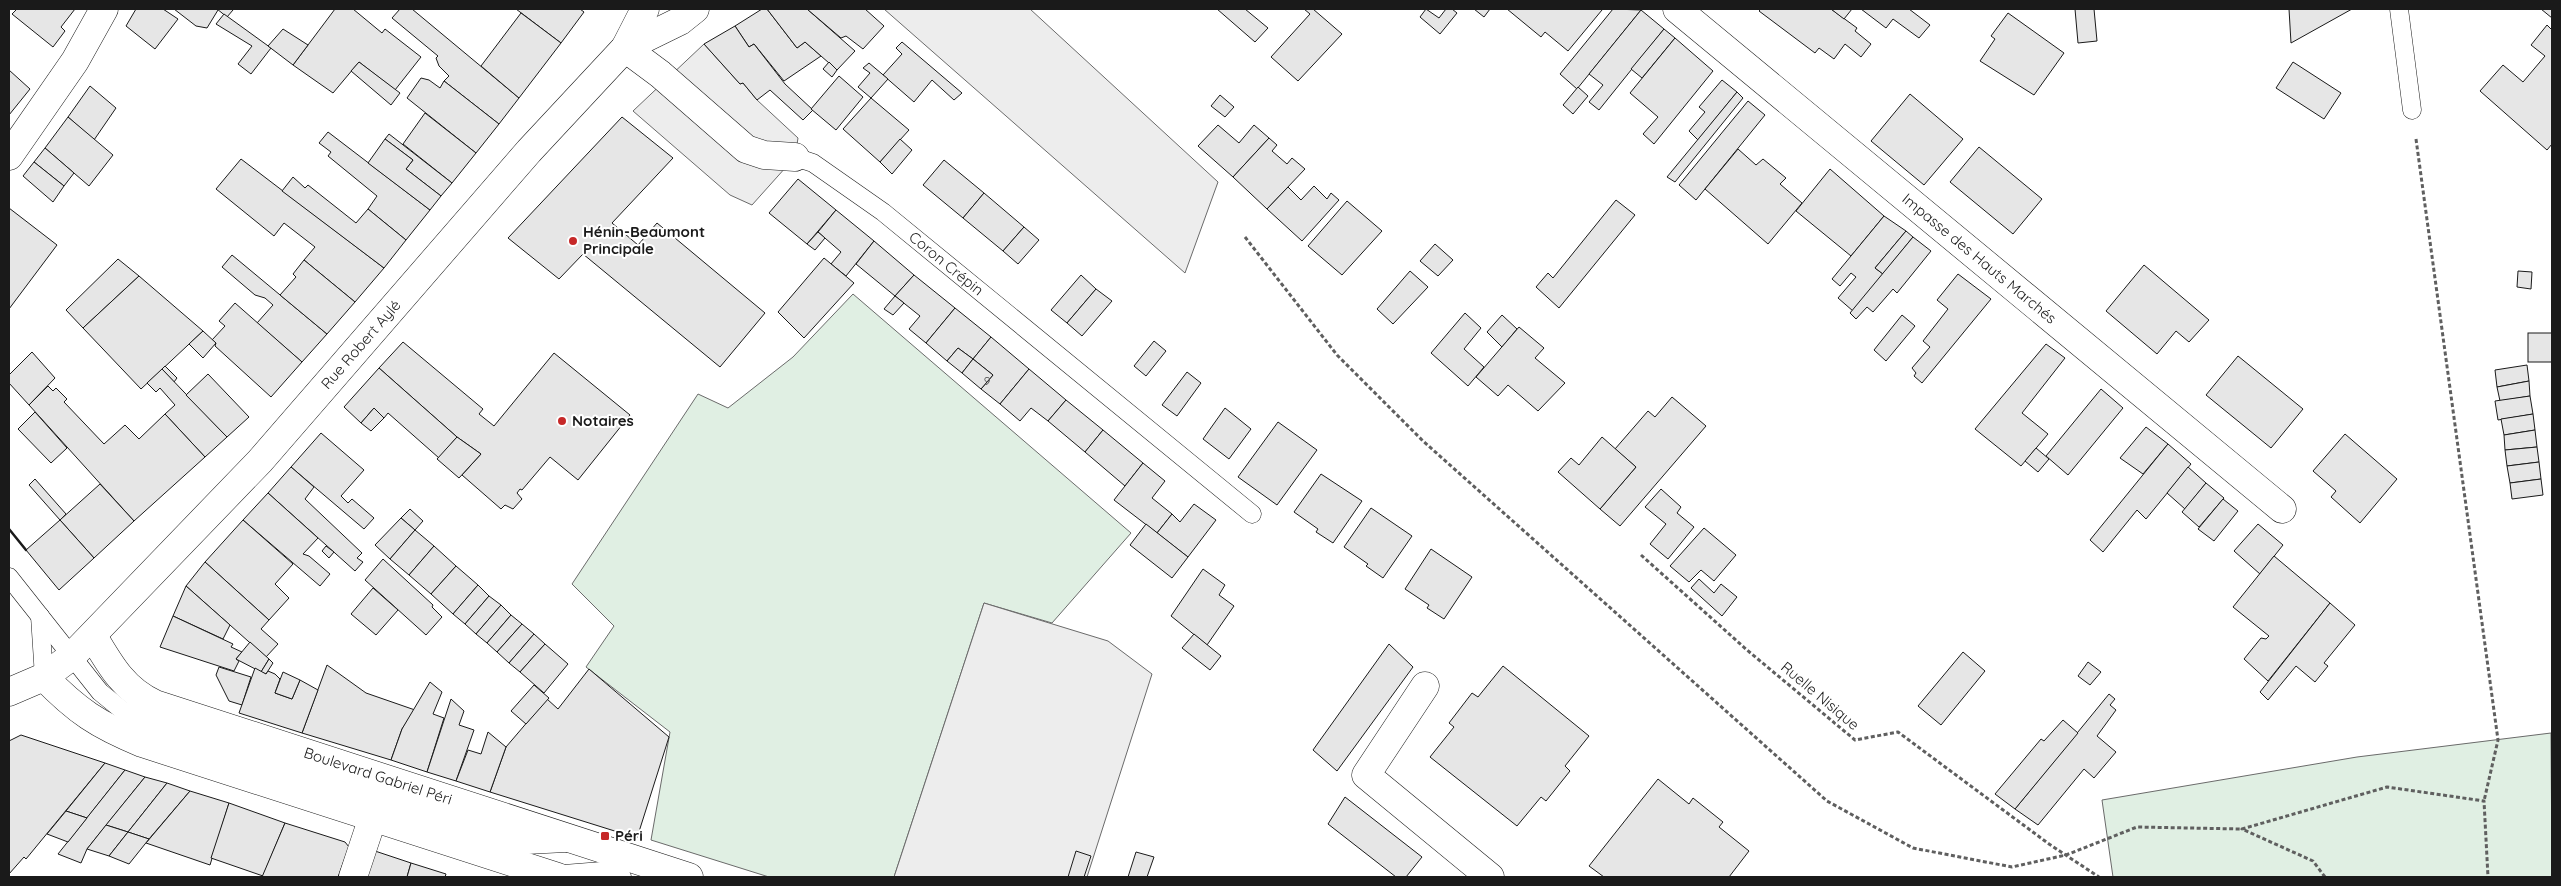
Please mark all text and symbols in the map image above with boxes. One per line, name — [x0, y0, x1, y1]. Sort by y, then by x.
street label: Impasse des Hauts Marchés — [1898, 189, 2061, 328]
place label: Hénin-Beaumont Principale — [583, 222, 705, 258]
street label: Coron Crépin — [905, 227, 988, 299]
marker: Hénin-Beaumont Principale — [567, 235, 579, 247]
street label: Rue Robert Aylé — [317, 296, 405, 393]
house number: 9 — [984, 373, 991, 388]
place label: Notaires — [572, 411, 634, 430]
marker: Notaires — [556, 415, 568, 427]
street label: Ruelle Nisique — [1777, 657, 1863, 734]
street label: Boulevard Gabriel Péri — [301, 743, 455, 809]
place label: Péri — [615, 826, 643, 845]
marker: Péri — [599, 830, 611, 842]

